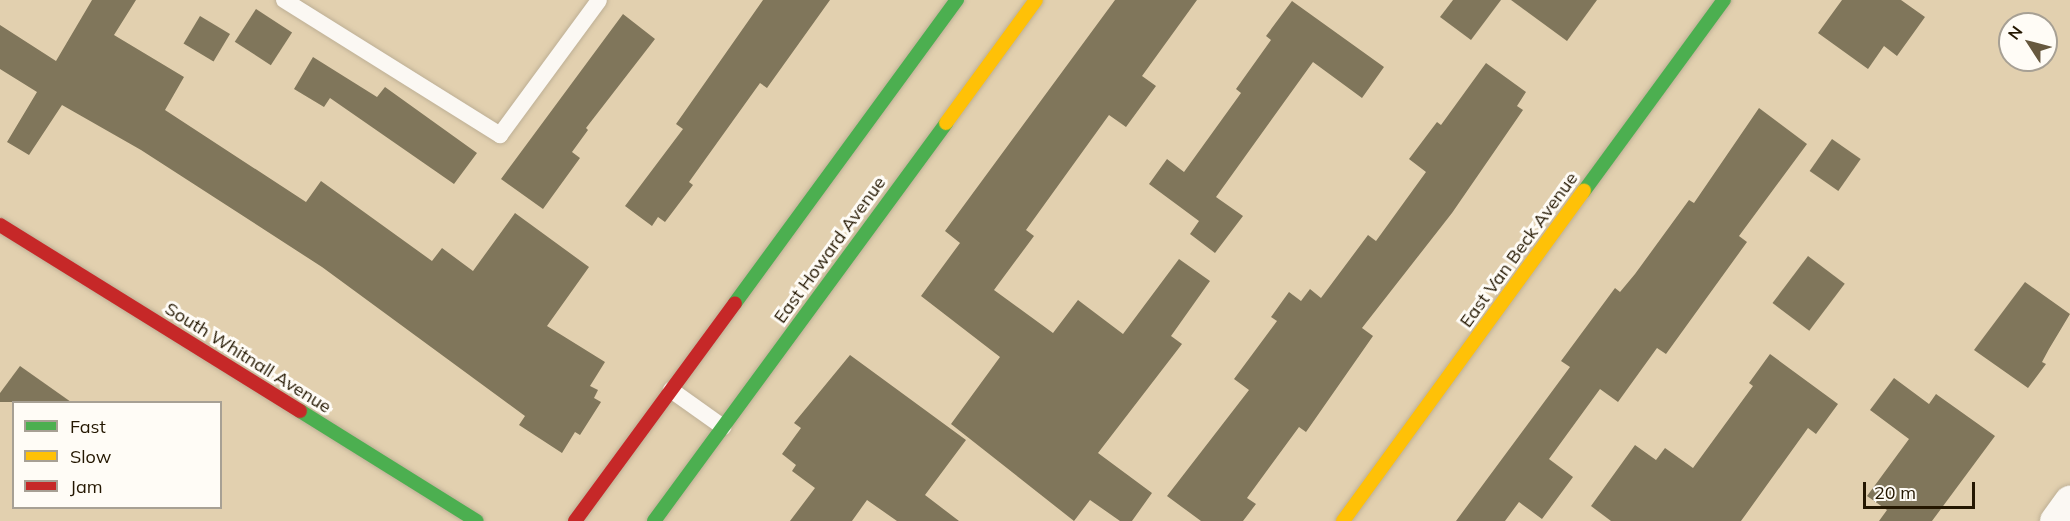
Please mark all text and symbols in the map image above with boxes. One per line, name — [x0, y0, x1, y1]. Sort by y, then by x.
north arrow — [1998, 12, 2058, 72]
text: N — [2003, 22, 2027, 43]
street label: East Van Beck Avenue — [1456, 168, 1582, 332]
street label: East Howard Avenue — [770, 173, 890, 327]
street label: South Whitnall Avenue — [161, 298, 335, 418]
legend — [12, 401, 222, 509]
text: Fast — [70, 415, 106, 438]
text: Slow — [70, 445, 111, 468]
scale bar — [1866, 470, 1978, 508]
text: Jam — [70, 475, 103, 498]
text: 20 m — [1874, 481, 1916, 504]

